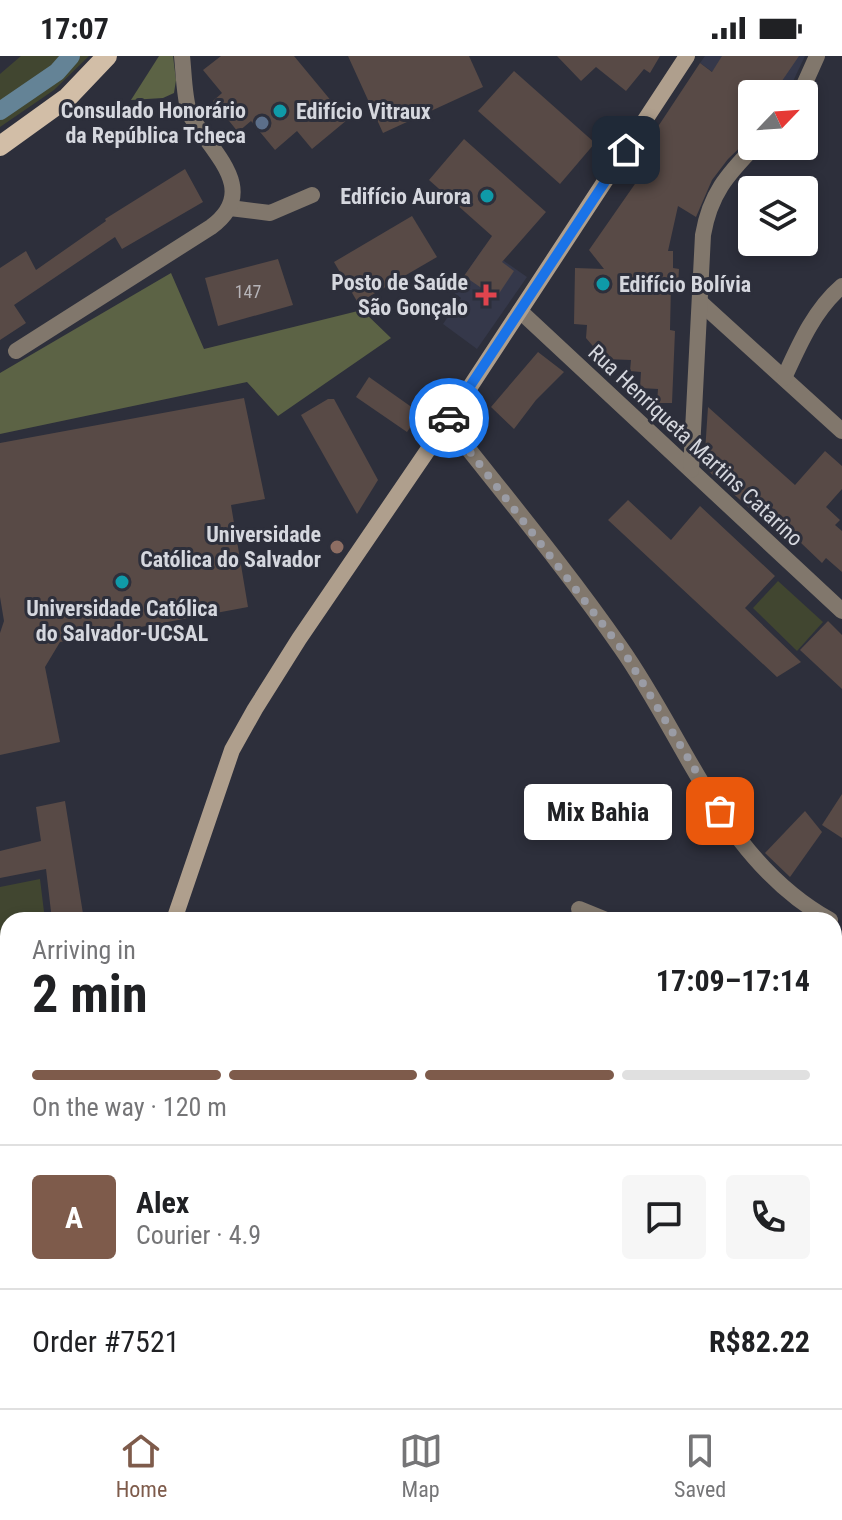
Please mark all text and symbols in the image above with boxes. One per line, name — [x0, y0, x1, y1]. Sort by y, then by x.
text: 17:07 — [40, 11, 109, 46]
north arrow — [738, 80, 818, 160]
map controls — [738, 80, 818, 256]
place label: Consulado Honorário da República Tcheca — [61, 98, 246, 148]
place label: Edifício Vitraux — [296, 99, 431, 124]
marker: Edifício Vitraux — [271, 102, 289, 120]
marker: Consulado Honorário da República Tcheca — [253, 114, 271, 132]
pin — [592, 116, 660, 184]
icon: home — [604, 128, 648, 172]
button: layers — [738, 176, 818, 256]
place label: Edifício Aurora — [340, 184, 471, 209]
marker: Edifício Aurora — [478, 187, 496, 205]
place label: Posto de Saúde São Gonçalo — [331, 270, 468, 320]
place label: Edifício Bolívia — [619, 272, 751, 297]
marker: Edifício Bolívia — [594, 275, 612, 293]
house number: 147 — [235, 281, 261, 302]
marker: Posto de Saúde São Gonçalo — [475, 284, 497, 306]
street label: Rua Henriqueta Martins Catarino — [583, 340, 808, 551]
courier — [409, 378, 489, 458]
icon: car — [427, 396, 471, 440]
place label: Universidade Católica do Salvador — [140, 522, 321, 572]
marker: Universidade Católica do Salvador — [328, 538, 346, 556]
marker: Universidade Católica do Salvador-UCSAL — [113, 573, 131, 591]
place label: Universidade Católica do Salvador-UCSAL — [26, 596, 218, 646]
pin — [686, 777, 754, 845]
callout: Mix Bahia — [524, 783, 672, 839]
icon: bag — [698, 789, 742, 833]
text: Mix Bahia — [547, 797, 649, 827]
text: Arriving in — [32, 935, 136, 965]
text: 17:09–17:14 — [656, 963, 810, 998]
text: 2 min — [32, 964, 148, 1025]
text: On the way · 120 m — [32, 1092, 227, 1122]
button: chat — [622, 1175, 706, 1259]
button: phone — [726, 1175, 810, 1259]
text: Alex — [136, 1185, 189, 1220]
text: A — [65, 1200, 83, 1235]
text: Courier · 4.9 — [136, 1220, 261, 1250]
text: Order #7521 — [32, 1324, 180, 1359]
text: R$82.22 — [709, 1324, 810, 1359]
tab: Home — [116, 1429, 167, 1502]
tab: Map — [399, 1429, 443, 1502]
tab: Saved — [674, 1429, 726, 1502]

